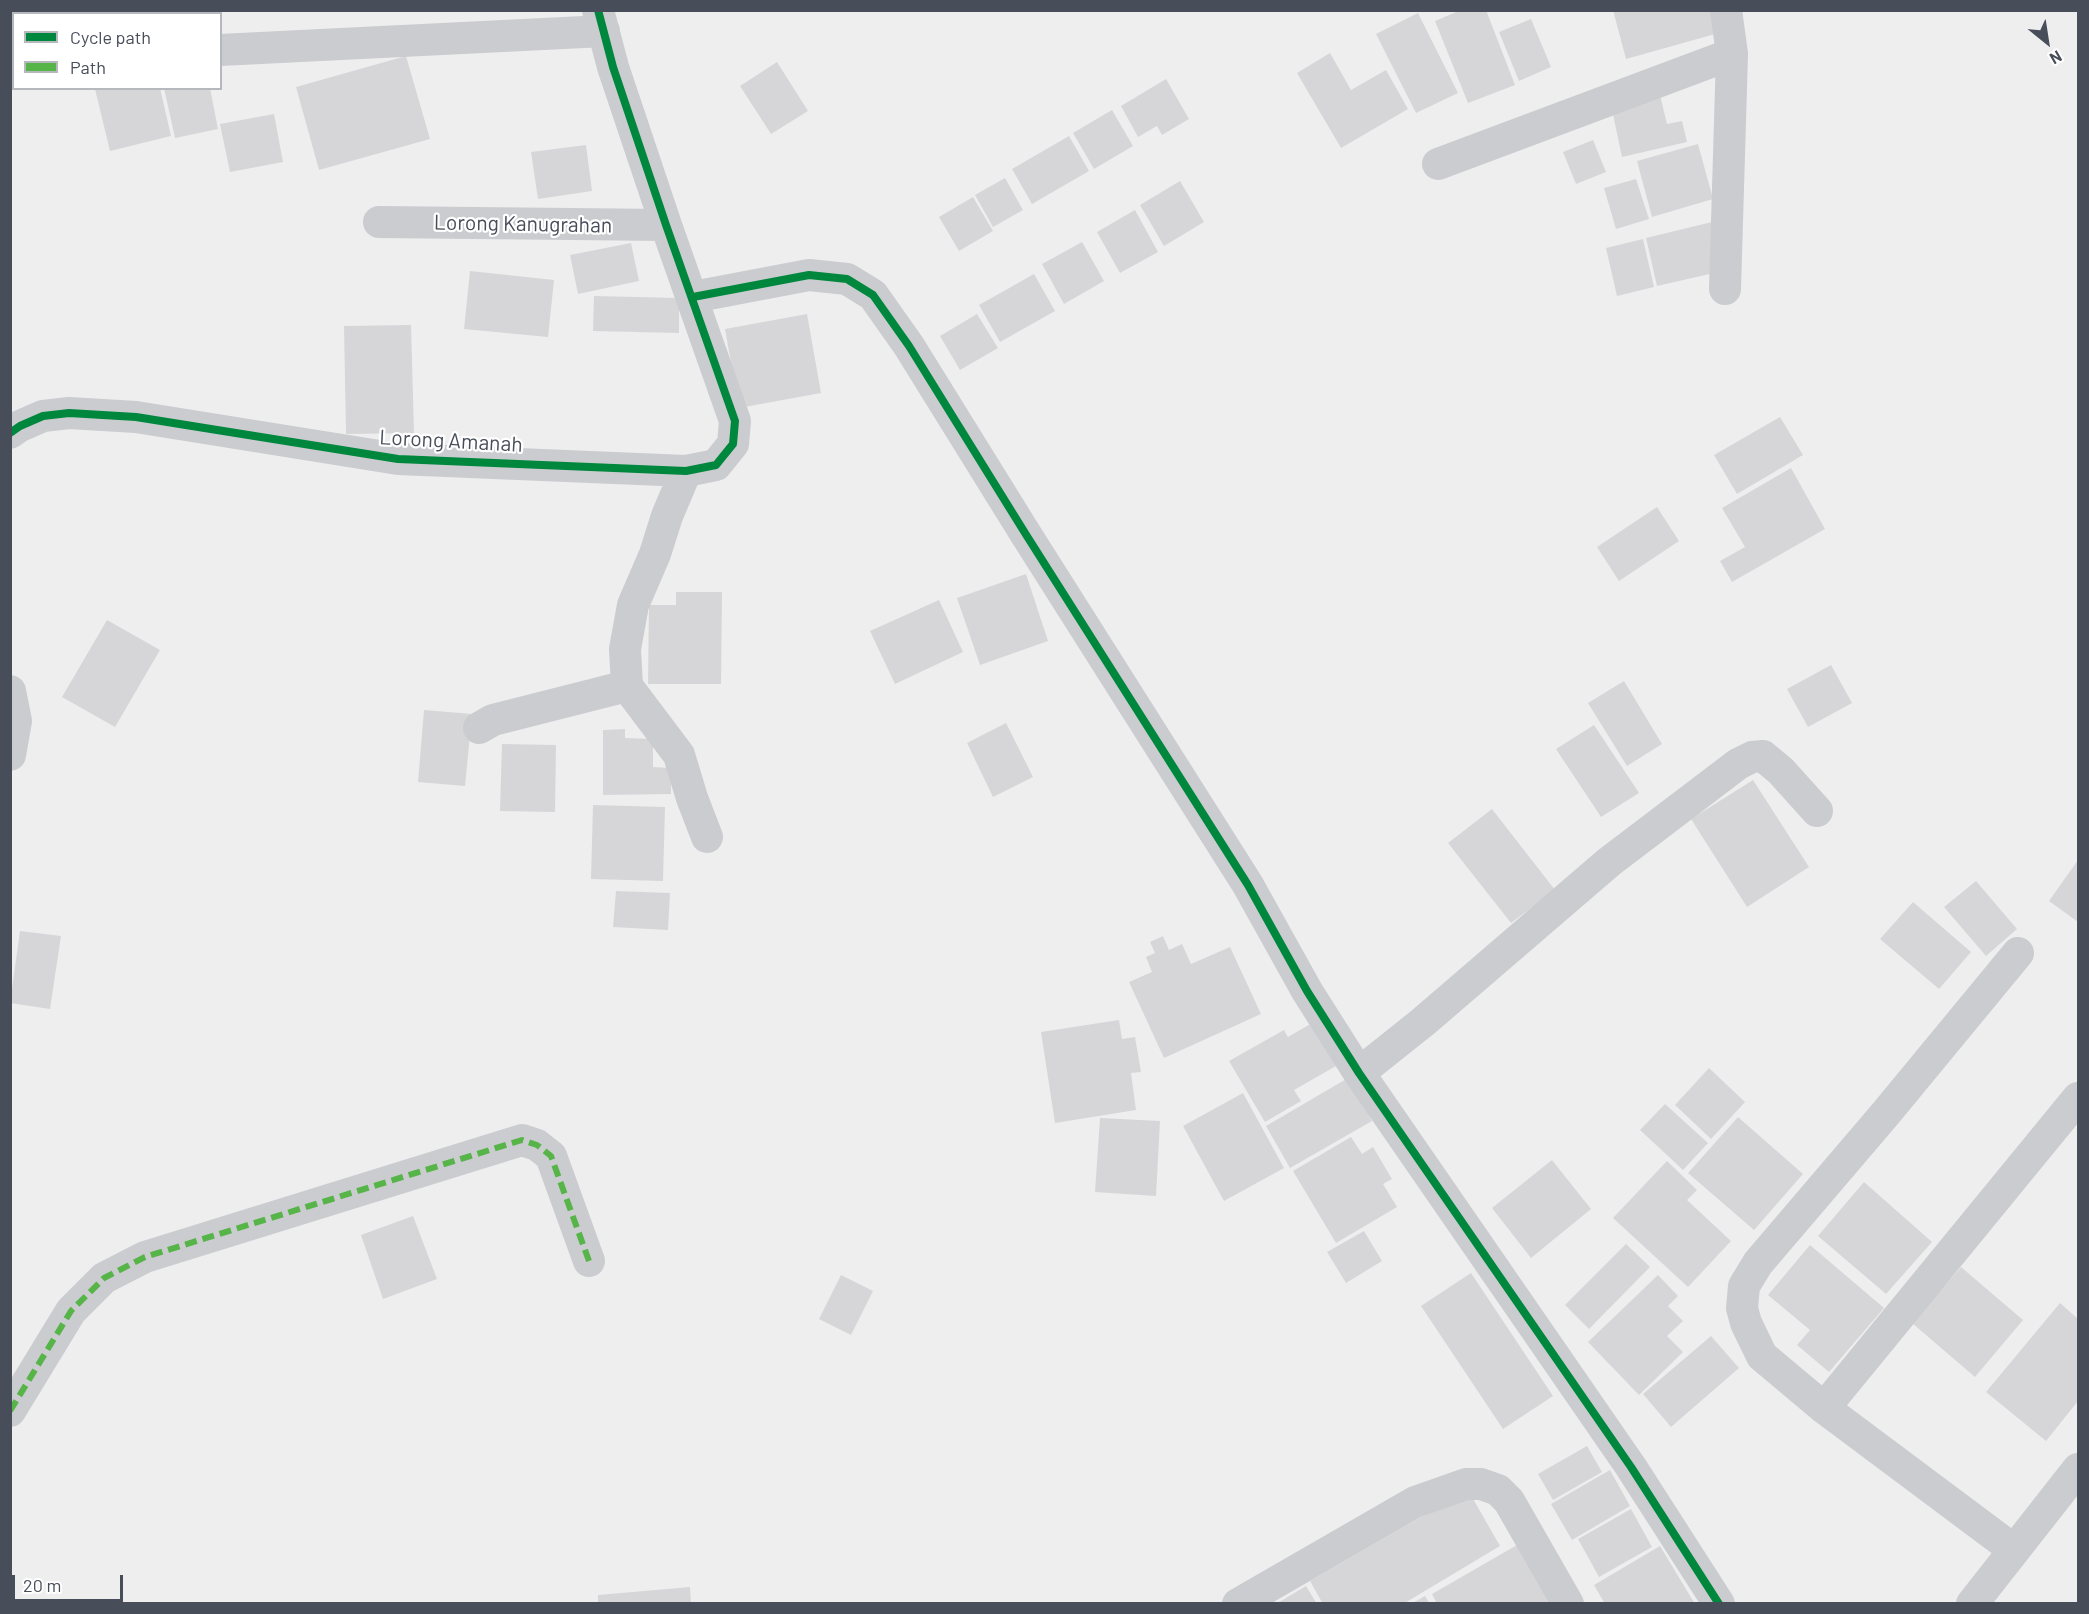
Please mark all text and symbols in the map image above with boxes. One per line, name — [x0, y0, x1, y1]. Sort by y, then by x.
legend — [12, 12, 222, 90]
north arrow — [2017, 12, 2077, 72]
text: Cycle path — [70, 26, 151, 48]
text: N — [2047, 47, 2066, 69]
text: Path — [70, 56, 106, 78]
street label: Lorong Kanugrahan — [434, 210, 612, 238]
street label: Lorong Amanah — [379, 425, 523, 457]
scale bar — [15, 1563, 126, 1601]
text: 20 m — [23, 1574, 61, 1596]

